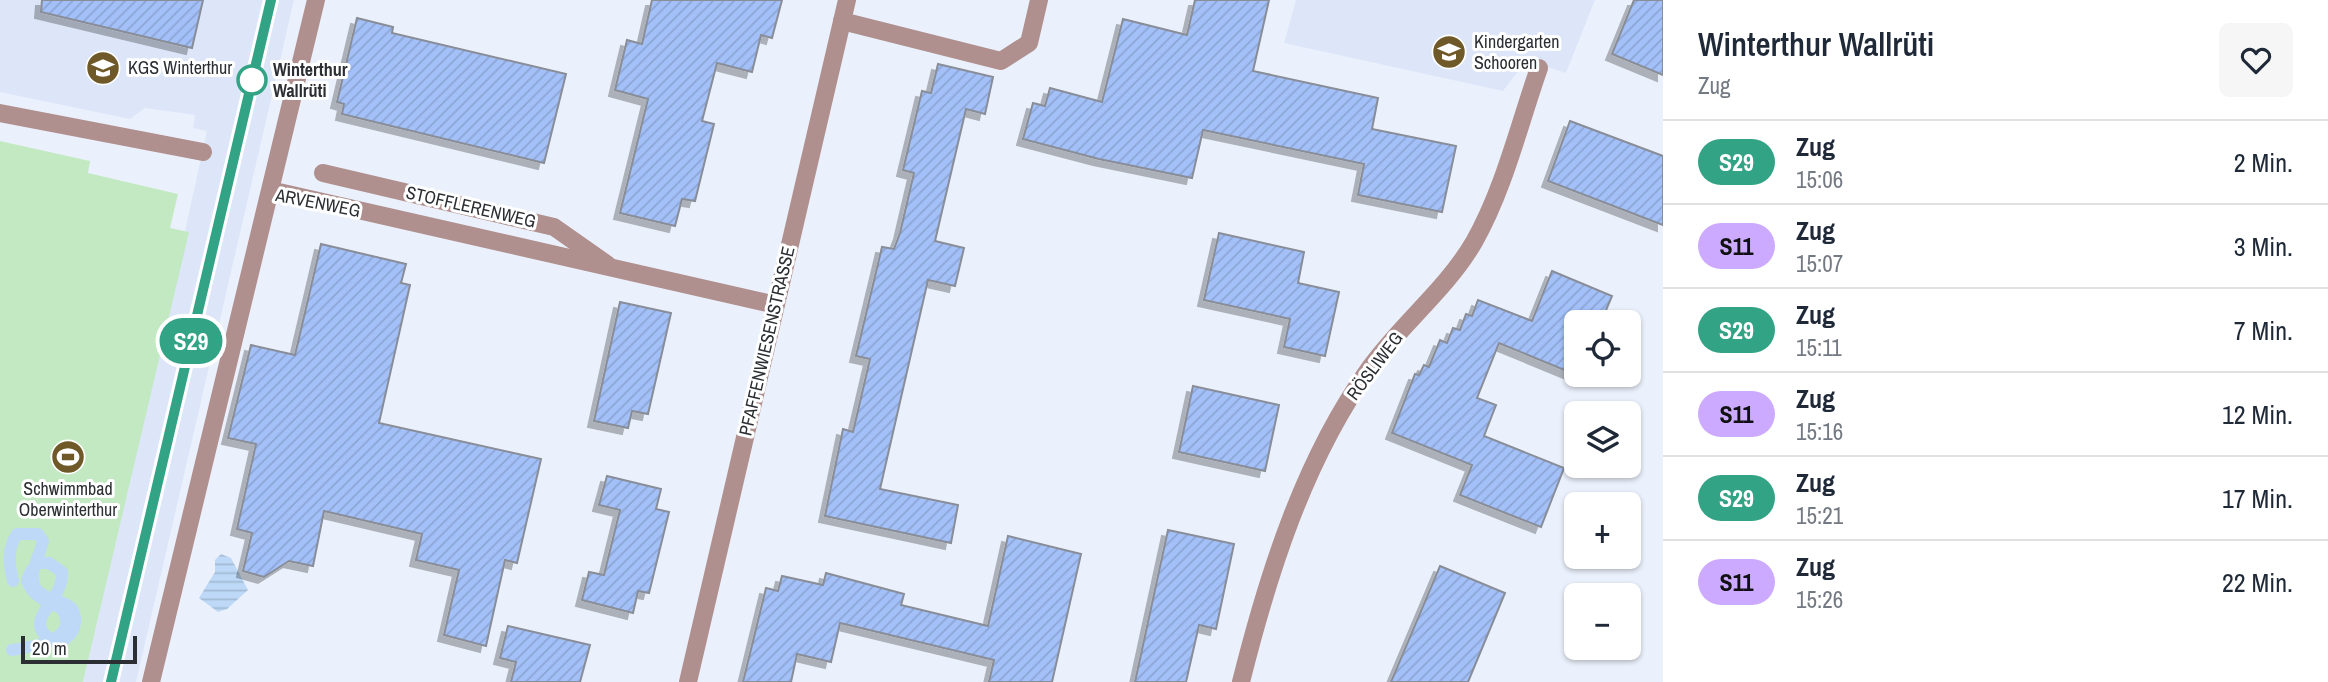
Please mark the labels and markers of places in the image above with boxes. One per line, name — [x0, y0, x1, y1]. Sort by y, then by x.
place label: Kindergarten Schooren — [1474, 29, 1559, 75]
school or university icon: Kindergarten Schooren — [1430, 33, 1468, 71]
school or university icon: KGS Winterthur — [84, 49, 122, 87]
place label: KGS Winterthur — [128, 55, 232, 80]
place label: Winterthur Wallrüti — [273, 57, 348, 103]
marker: Winterthur Wallrüti — [237, 65, 267, 95]
sports icon: Schwimmbad Oberwinterthur — [49, 438, 87, 476]
place label: Schwimmbad Oberwinterthur — [19, 476, 117, 522]

